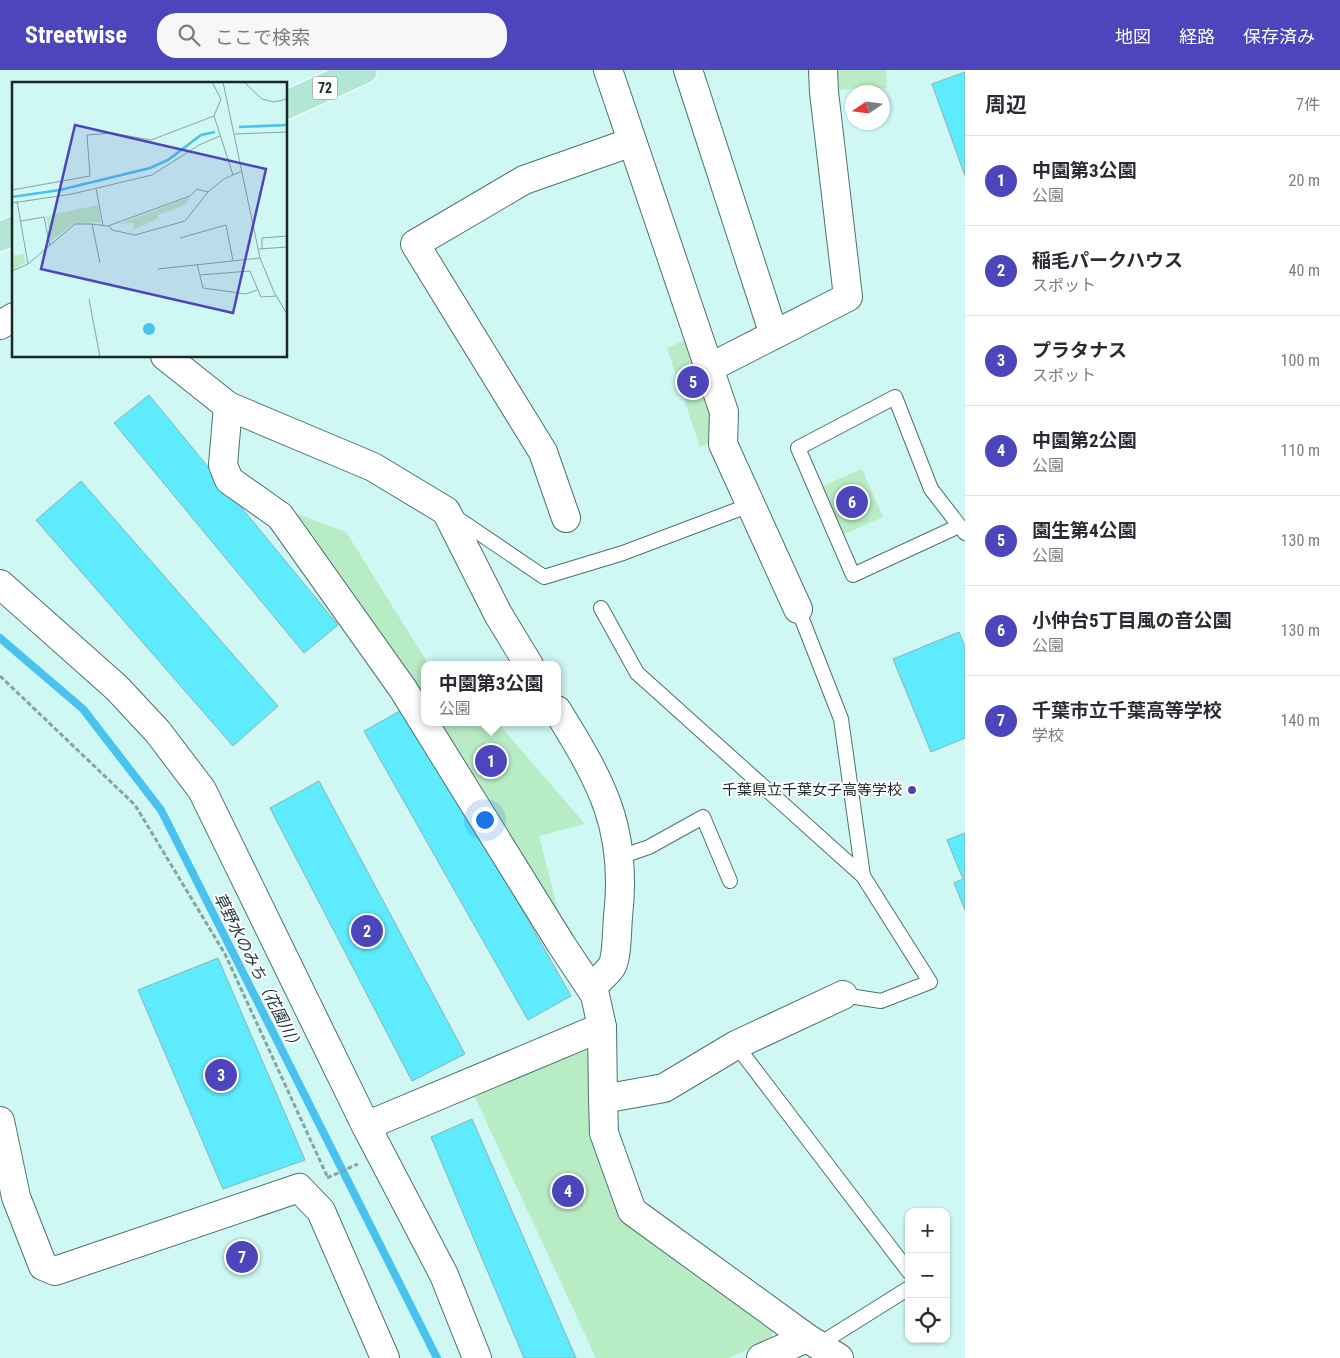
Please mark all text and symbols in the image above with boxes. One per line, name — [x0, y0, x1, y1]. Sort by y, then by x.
search box — [157, 13, 507, 58]
text: Streetwise — [25, 21, 127, 49]
icon: search — [175, 21, 203, 49]
text: ここで検索 — [215, 26, 310, 49]
text: 地図 — [1115, 26, 1151, 47]
text: 経路 — [1179, 26, 1215, 47]
text: 保存済み — [1243, 26, 1315, 47]
road number: 72 — [312, 77, 338, 100]
inset map — [12, 82, 288, 358]
north arrow — [845, 85, 890, 130]
text: 周辺 — [985, 93, 1027, 117]
text: 7件 — [1296, 95, 1320, 114]
text: 中園第3公園 — [1032, 159, 1137, 182]
text: 1 — [997, 171, 1005, 190]
text: 20 m — [1288, 171, 1320, 190]
text: 公園 — [1032, 186, 1064, 205]
text: 稲毛パークハウス — [1032, 249, 1183, 272]
text: 2 — [997, 261, 1005, 280]
text: 40 m — [1288, 261, 1320, 280]
text: スポット — [1032, 276, 1096, 295]
text: プラタナス — [1032, 339, 1127, 362]
text: 3 — [997, 351, 1005, 370]
text: 100 m — [1281, 351, 1320, 370]
pin: 5 — [677, 363, 709, 401]
text: スポット — [1032, 366, 1096, 385]
text: 中園第2公園 — [1032, 429, 1137, 452]
text: 4 — [997, 441, 1005, 460]
text: 110 m — [1281, 441, 1320, 460]
text: 公園 — [1032, 456, 1064, 475]
pin: 6 — [836, 483, 868, 521]
text: 園生第4公園 — [1032, 519, 1137, 542]
text: 5 — [997, 531, 1005, 550]
text: 130 m — [1281, 531, 1320, 550]
text: 公園 — [1032, 546, 1064, 565]
text: 小仲台5丁目風の音公園 — [1032, 609, 1232, 632]
text: 6 — [997, 621, 1005, 640]
text: 130 m — [1281, 621, 1320, 640]
text: 公園 — [1032, 636, 1064, 655]
popup — [421, 661, 561, 726]
text: 中園第3公園 — [439, 672, 543, 695]
text: 公園 — [439, 699, 471, 718]
text: 千葉市立千葉高等学校 — [1032, 699, 1222, 722]
text: 7 — [997, 711, 1005, 730]
text: 140 m — [1281, 711, 1320, 730]
text: 学校 — [1032, 726, 1064, 745]
pin: 1 — [475, 742, 507, 780]
place label: 千葉県立千葉女子高等学校 — [722, 781, 902, 799]
marker: 千葉県立千葉女子高等学校 — [906, 784, 918, 796]
your location — [472, 807, 498, 833]
water label: 草野水のみち（花園川） — [210, 889, 306, 1055]
pin: 2 — [351, 912, 383, 950]
pin: 3 — [205, 1056, 237, 1094]
pin: 4 — [552, 1172, 584, 1210]
map controls — [905, 1208, 950, 1343]
button: + — [905, 1208, 950, 1253]
pin: 7 — [226, 1238, 258, 1276]
button: − — [905, 1253, 950, 1298]
button: locate — [905, 1298, 950, 1343]

